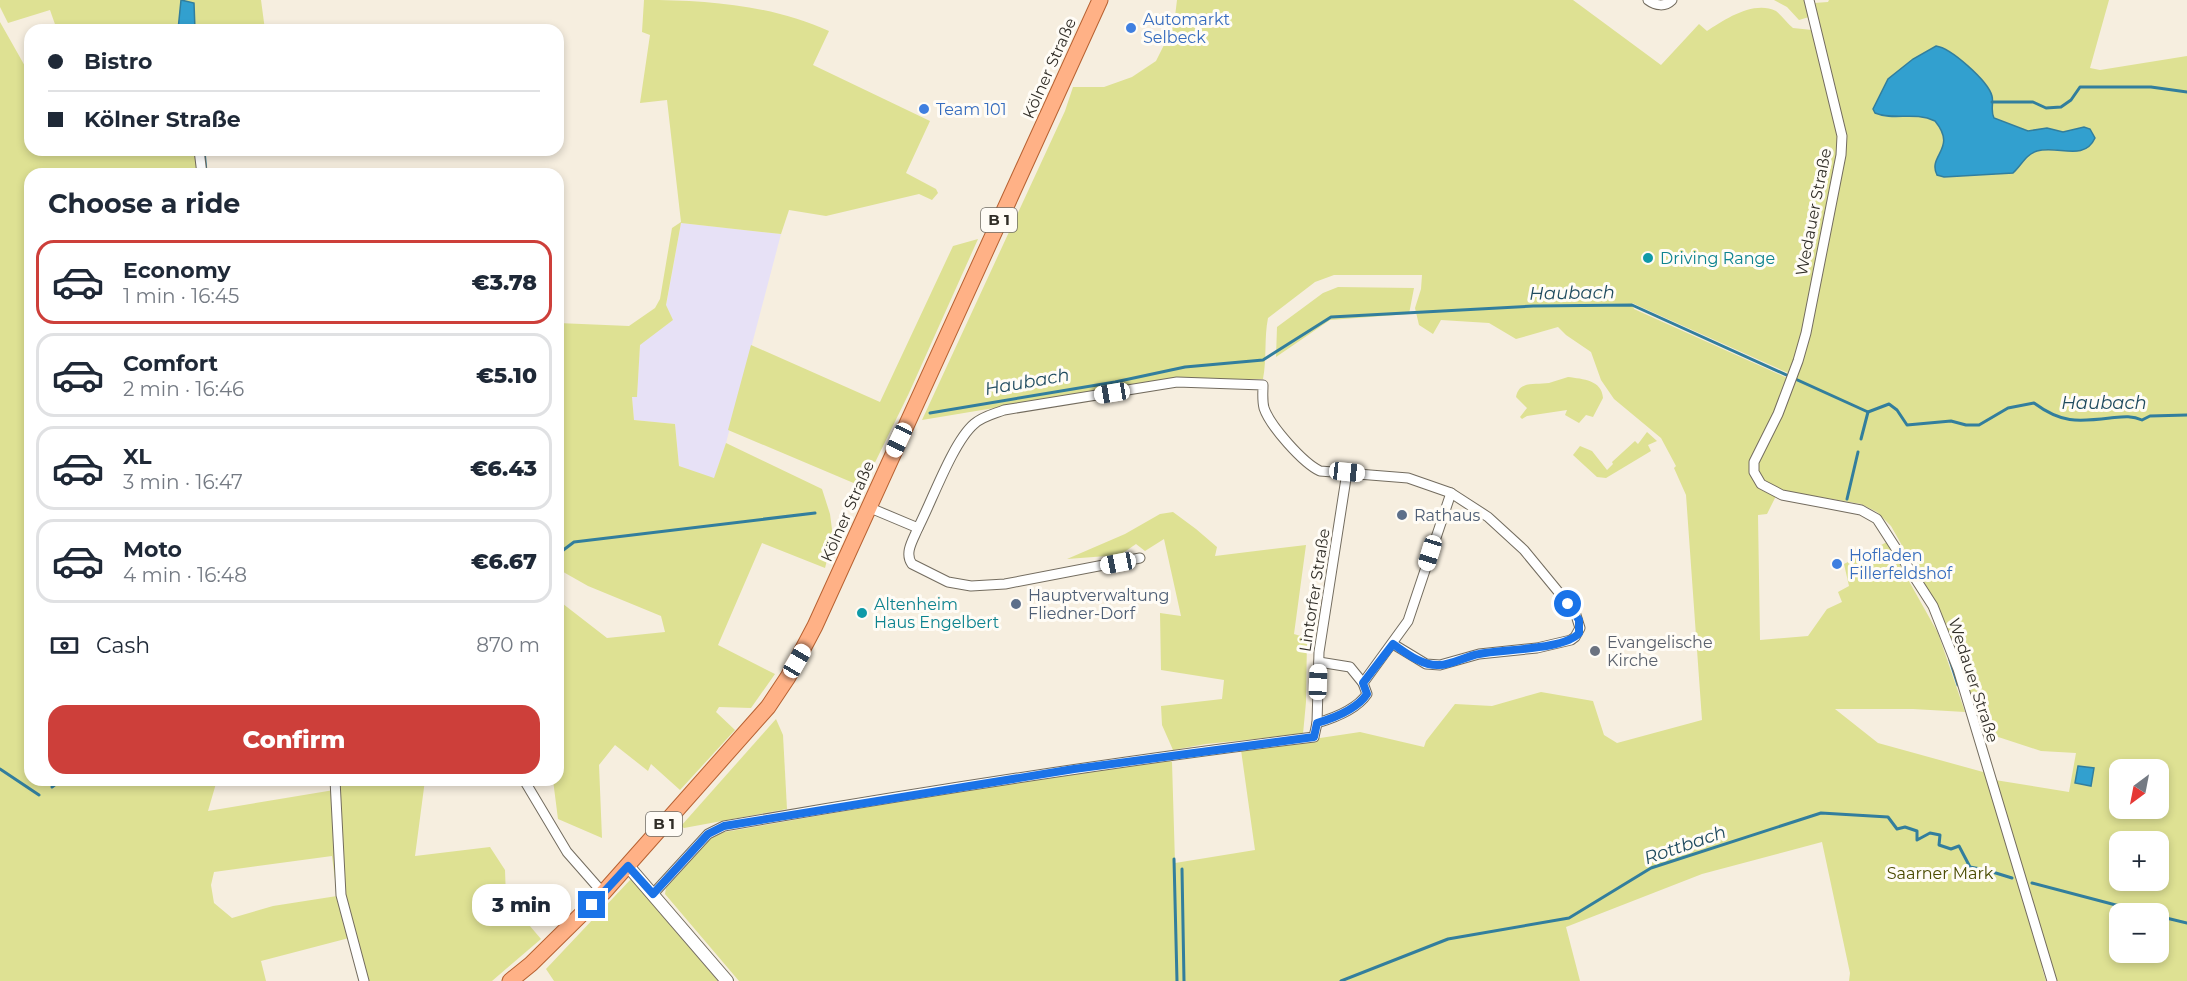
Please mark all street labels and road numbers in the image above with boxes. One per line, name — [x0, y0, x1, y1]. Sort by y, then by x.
street label: Kölner Straße — [1019, 15, 1080, 122]
street label: Wedauer Straße — [1792, 147, 1835, 278]
road number: B 1 — [981, 208, 1017, 232]
street label: Kölner Straße — [817, 458, 878, 565]
street label: Lintorfer Straße — [1295, 527, 1334, 653]
street label: Wedauer Straße — [1944, 616, 2003, 745]
road number: B 1 — [646, 812, 682, 836]

